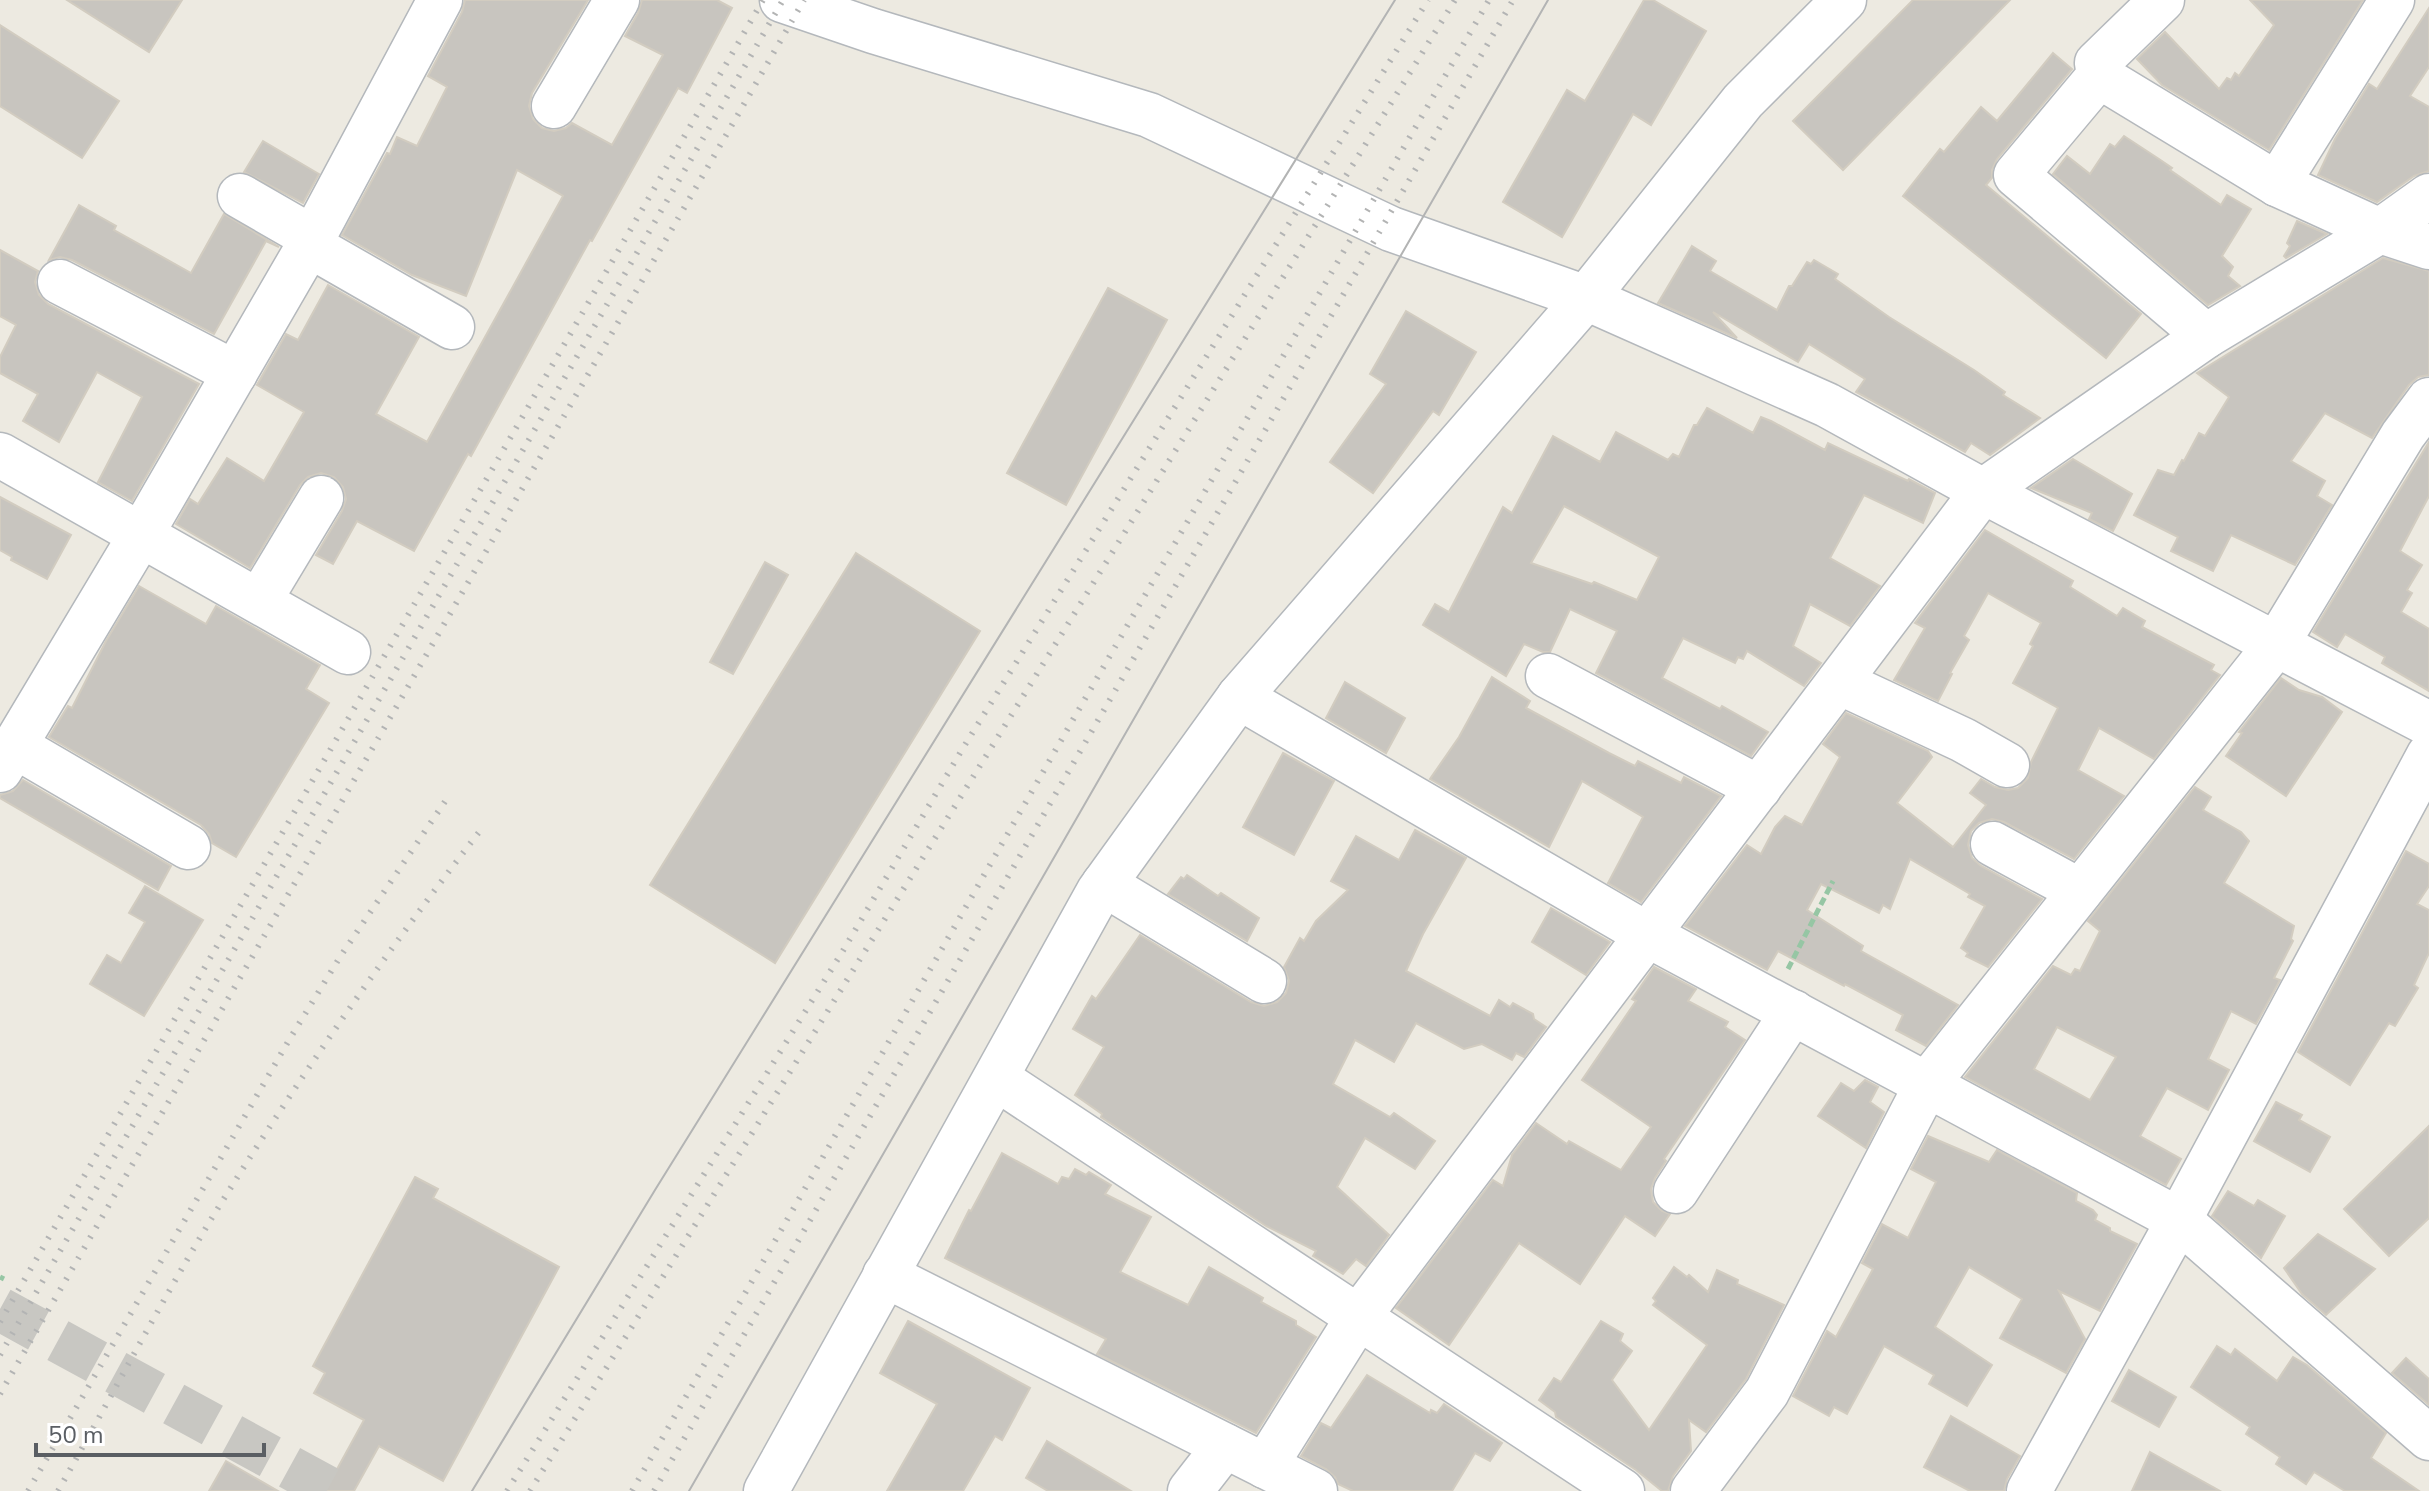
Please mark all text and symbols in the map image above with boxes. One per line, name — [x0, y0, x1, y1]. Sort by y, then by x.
scale bar — [36, 1407, 264, 1457]
text: 50 m — [48, 1419, 104, 1451]

